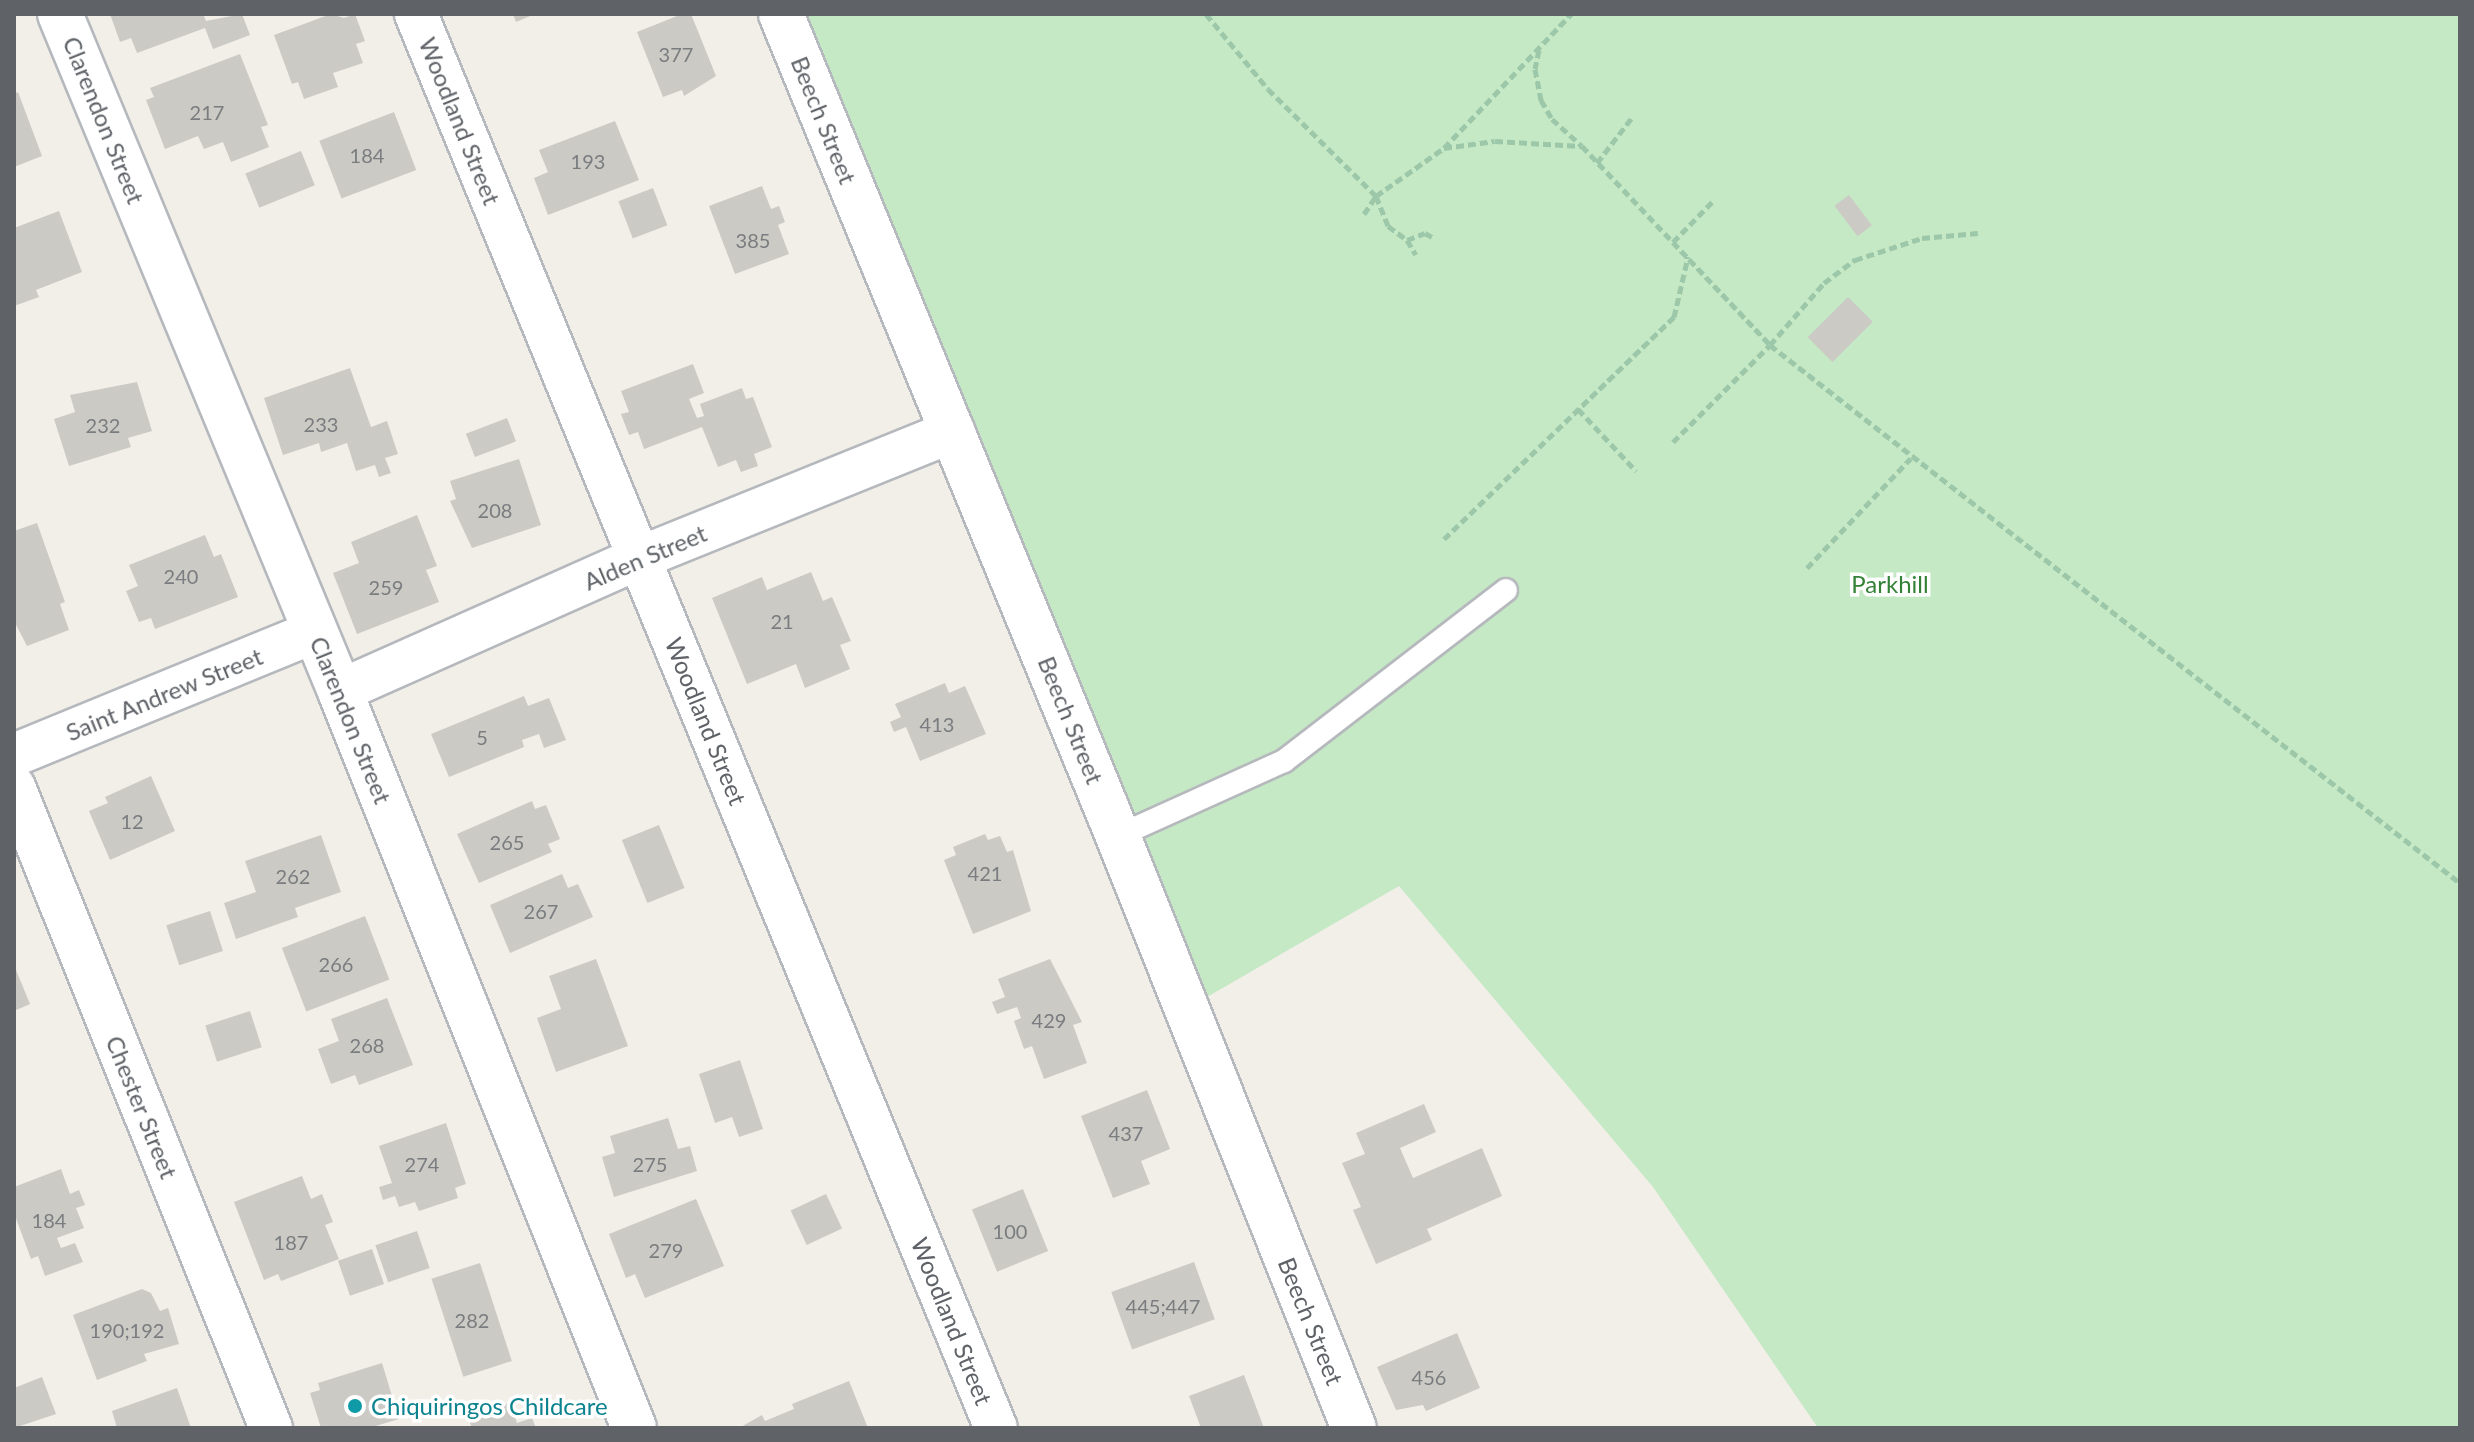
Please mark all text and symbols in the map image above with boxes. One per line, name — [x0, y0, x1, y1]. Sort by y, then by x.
street label: Clarendon Street — [57, 32, 151, 208]
street label: Woodland Street — [413, 33, 507, 209]
house number: 377 — [659, 42, 693, 66]
street label: Beech Street — [785, 52, 863, 188]
house number: 217 — [190, 100, 224, 124]
house number: 184 — [350, 143, 384, 167]
house number: 193 — [571, 149, 605, 173]
house number: 385 — [736, 228, 770, 252]
house number: 233 — [304, 412, 338, 436]
house number: 232 — [86, 413, 120, 437]
house number: 208 — [478, 498, 512, 522]
street label: Alden Street — [579, 518, 711, 596]
house number: 240 — [164, 564, 198, 588]
park label: Parkhill — [1851, 570, 1929, 598]
house number: 259 — [369, 575, 403, 599]
house number: 21 — [770, 609, 794, 633]
street label: Clarendon Street — [304, 632, 398, 808]
street label: Woodland Street — [659, 633, 753, 809]
street label: Saint Andrew Street — [61, 641, 267, 747]
street label: Beech Street — [1032, 652, 1110, 788]
house number: 413 — [920, 712, 954, 736]
house number: 5 — [476, 725, 488, 749]
house number: 12 — [120, 809, 144, 833]
house number: 265 — [490, 830, 524, 854]
house number: 421 — [968, 861, 1002, 885]
house number: 262 — [276, 864, 310, 888]
house number: 267 — [524, 899, 558, 923]
house number: 266 — [319, 952, 353, 976]
house number: 429 — [1032, 1008, 1066, 1032]
street label: Chester Street — [100, 1031, 184, 1183]
house number: 268 — [350, 1033, 384, 1057]
house number: 437 — [1109, 1121, 1143, 1145]
house number: 274 — [405, 1152, 439, 1176]
house number: 275 — [633, 1152, 667, 1176]
house number: 184 — [32, 1208, 66, 1232]
house number: 100 — [993, 1219, 1027, 1243]
house number: 187 — [274, 1230, 308, 1254]
street label: Woodland Street — [905, 1233, 999, 1409]
house number: 279 — [649, 1238, 683, 1262]
street label: Beech Street — [1272, 1253, 1350, 1389]
house number: 445;447 — [1126, 1294, 1200, 1318]
house number: 282 — [455, 1308, 489, 1332]
house number: 190;192 — [90, 1318, 164, 1342]
house number: 456 — [1412, 1365, 1446, 1389]
place label: Chiquiringos Childcare — [371, 1392, 608, 1420]
marker: Chiquiringos Childcare — [346, 1397, 364, 1415]

